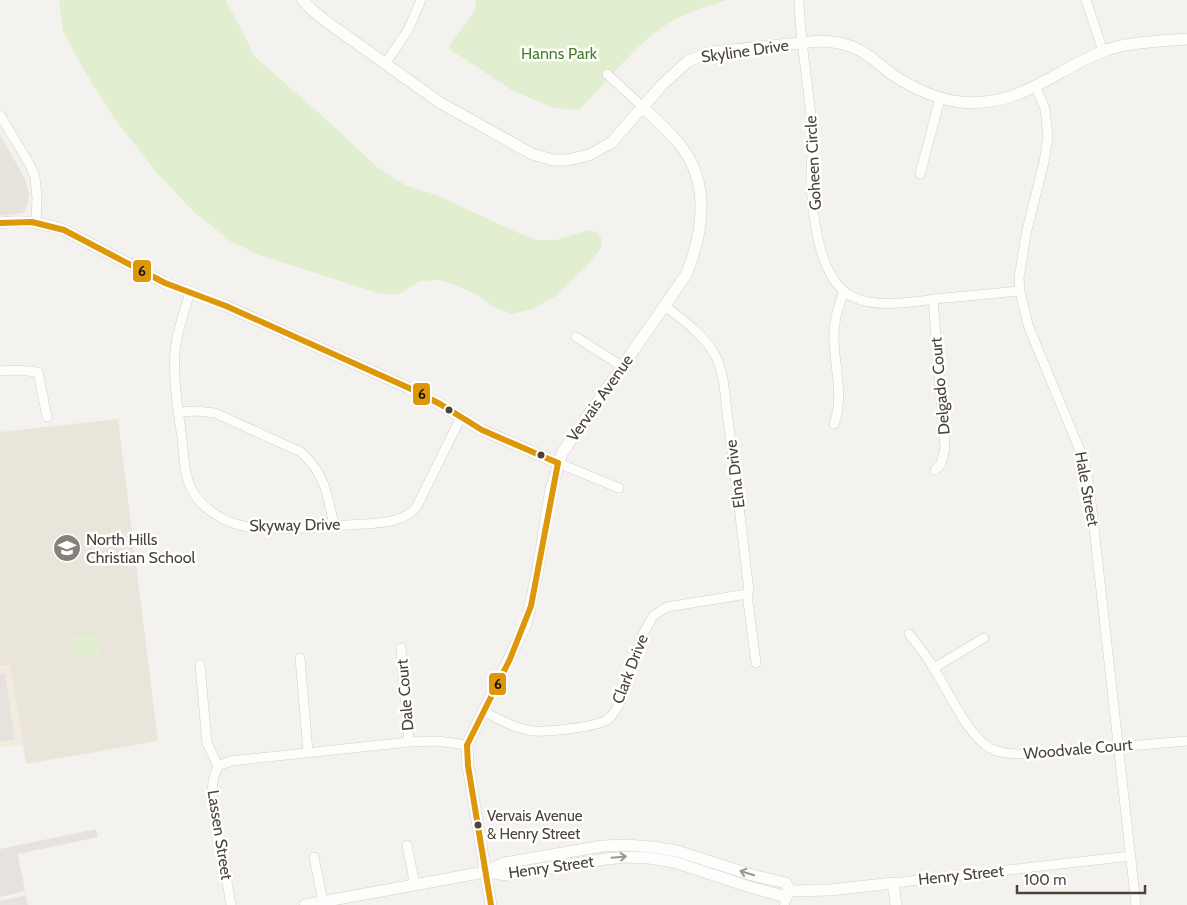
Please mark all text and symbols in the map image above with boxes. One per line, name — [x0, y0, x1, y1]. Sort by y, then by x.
street label: Skyline Drive — [700, 35, 790, 67]
park label: Hanns Park — [521, 44, 598, 63]
street label: Goheen Circle — [801, 115, 825, 211]
line badge: 6 — [132, 259, 152, 283]
text: 6 — [138, 262, 146, 280]
street label: Delgado Court — [926, 336, 954, 435]
street label: Vervais Avenue — [563, 351, 637, 445]
line badge: 6 — [412, 382, 431, 406]
text: 6 — [418, 385, 426, 403]
unlabelled marker — [444, 405, 454, 415]
street label: Elna Drive — [721, 439, 749, 509]
unlabelled marker — [536, 450, 546, 460]
street label: Hale Street — [1071, 450, 1103, 528]
street label: Skyway Drive — [249, 515, 341, 535]
place label: North Hills Christian School — [86, 530, 195, 567]
school or university icon: North Hills Christian School — [52, 533, 82, 563]
street label: Clark Drive — [608, 632, 652, 706]
street label: Dale Court — [392, 658, 418, 732]
line badge: 6 — [488, 672, 507, 696]
text: 6 — [494, 675, 502, 693]
street label: Woodvale Court — [1023, 735, 1134, 763]
street label: Lassen Street — [204, 789, 237, 882]
place label: Vervais Avenue & Henry Street — [487, 807, 583, 843]
marker: Vervais Avenue & Henry Street — [473, 820, 483, 830]
street label: Henry Street — [507, 852, 596, 882]
one-way arrow — [611, 853, 627, 862]
street label: Henry Street — [917, 861, 1005, 889]
scale bar — [1017, 862, 1144, 894]
one-way arrow — [739, 868, 755, 878]
text: 100 m — [1024, 871, 1066, 889]

